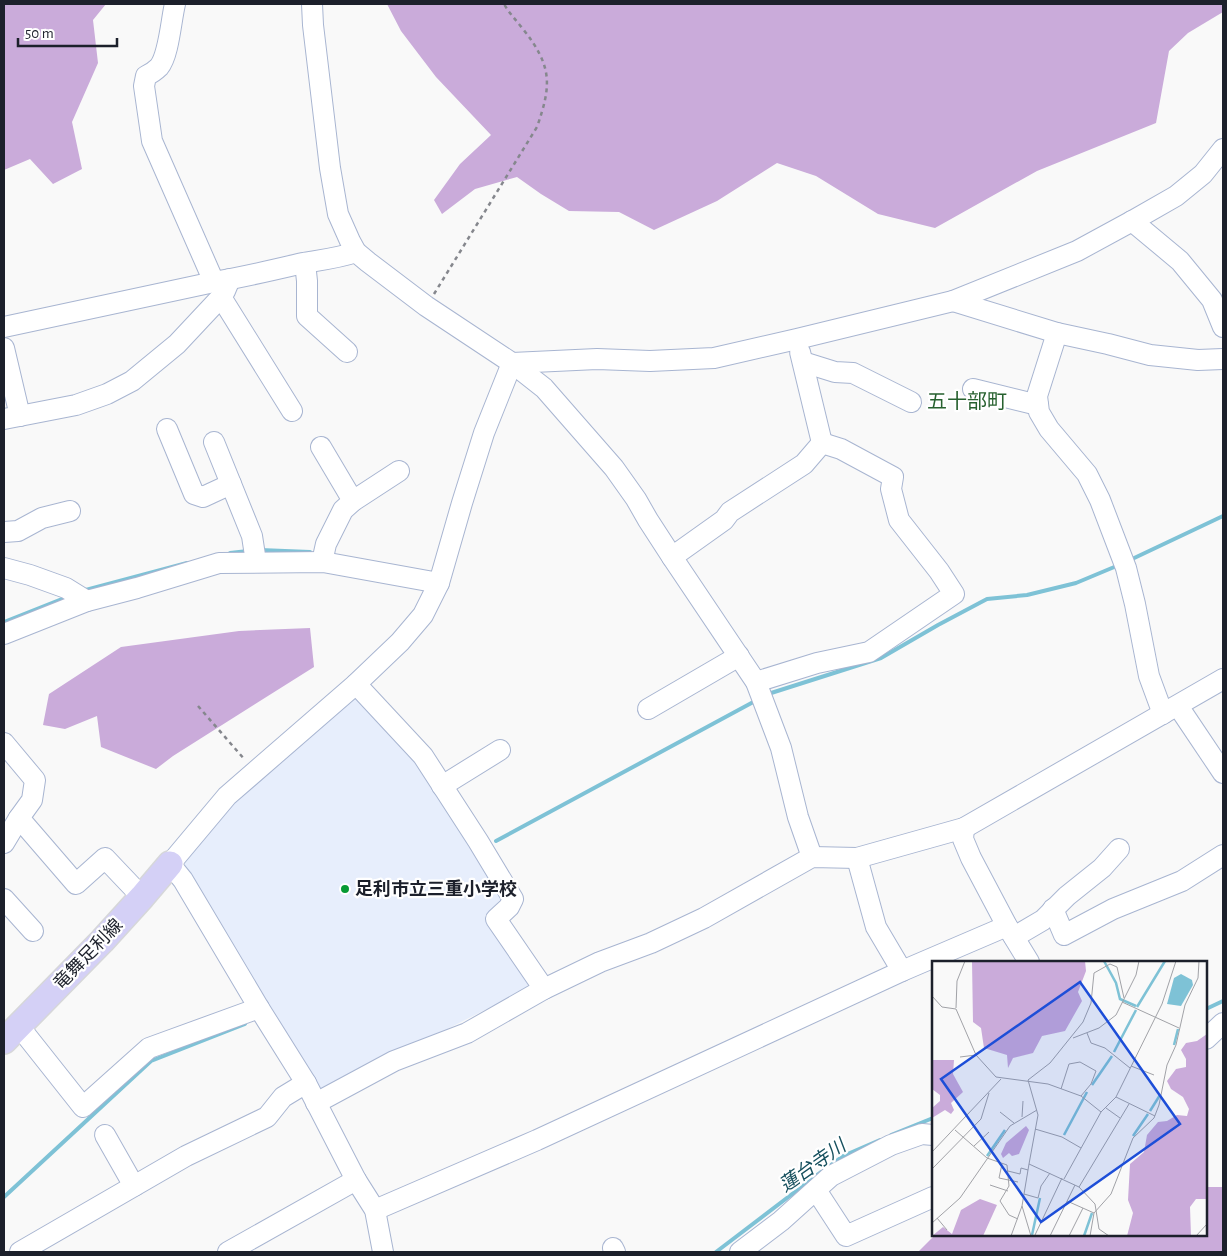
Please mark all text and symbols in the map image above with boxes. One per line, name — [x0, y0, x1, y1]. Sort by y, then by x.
scale bar — [18, 15, 116, 47]
text: 50 m — [25, 26, 54, 41]
district label: 五十部町 — [927, 391, 1007, 412]
place label: 足利市立三重小学校 — [355, 879, 517, 899]
marker: 足利市立三重小学校 — [339, 883, 351, 895]
street label: 竜舞足利線 — [50, 915, 126, 993]
inset map — [932, 961, 1207, 1236]
water label: 蓮台寺川 — [775, 1134, 851, 1196]

